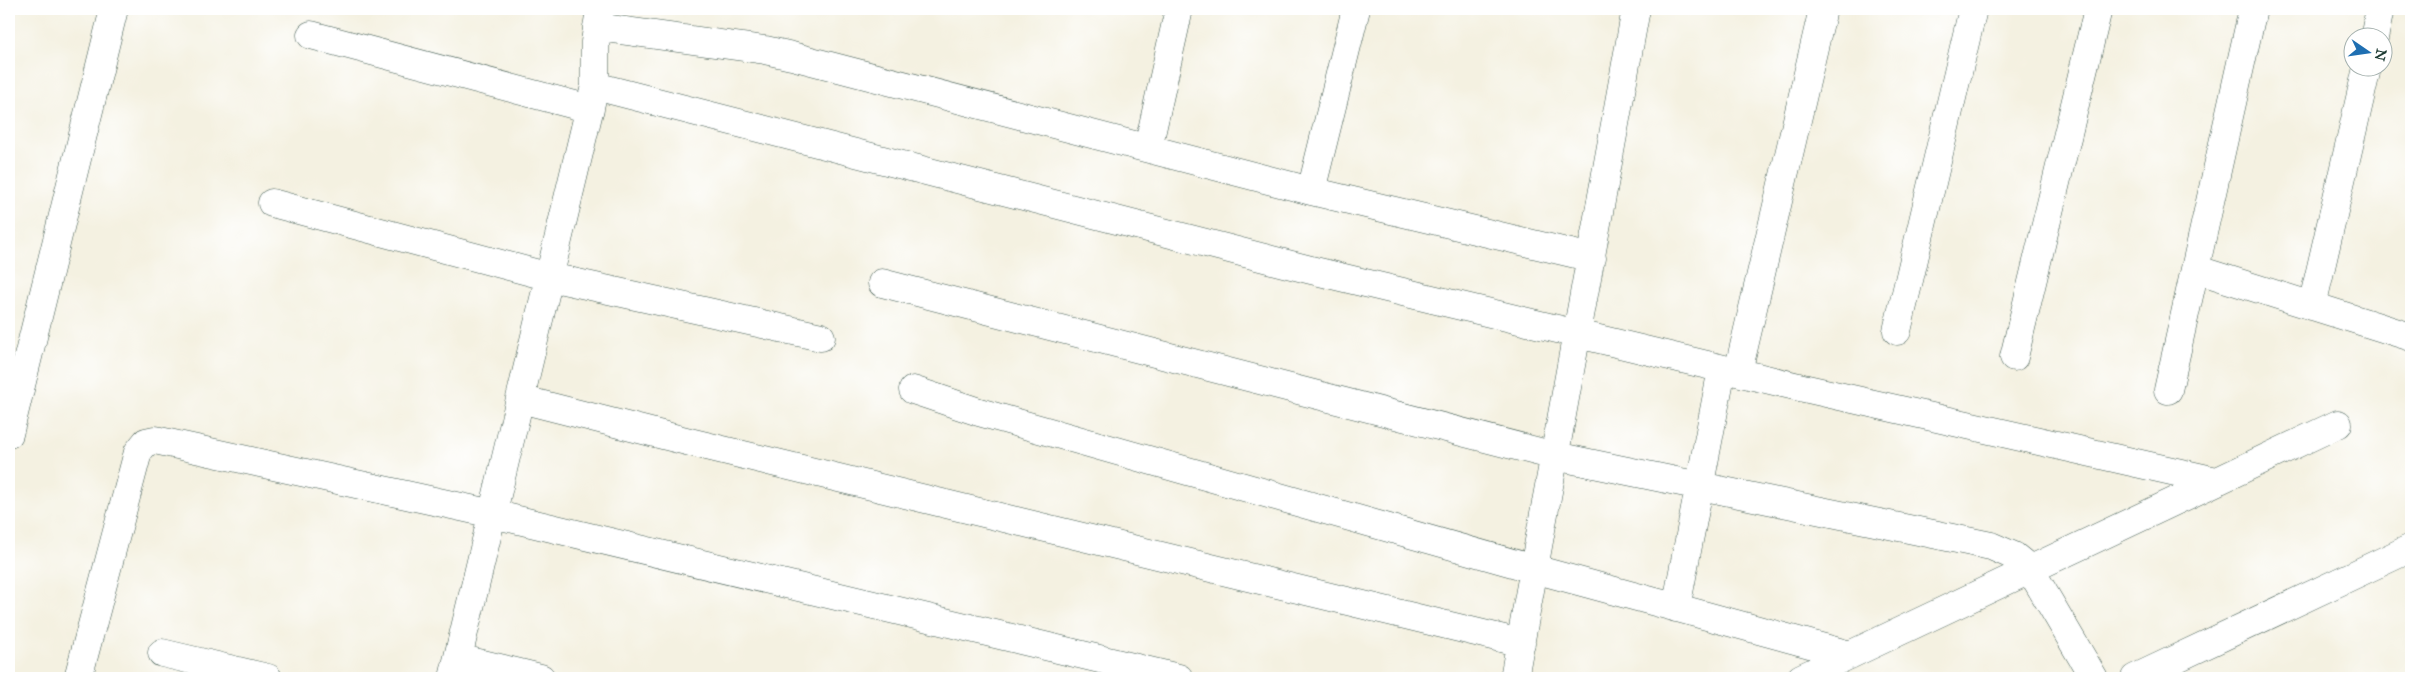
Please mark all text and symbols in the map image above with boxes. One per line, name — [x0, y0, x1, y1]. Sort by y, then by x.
north arrow — [2342, 28, 2392, 78]
text: N — [2371, 47, 2390, 63]

